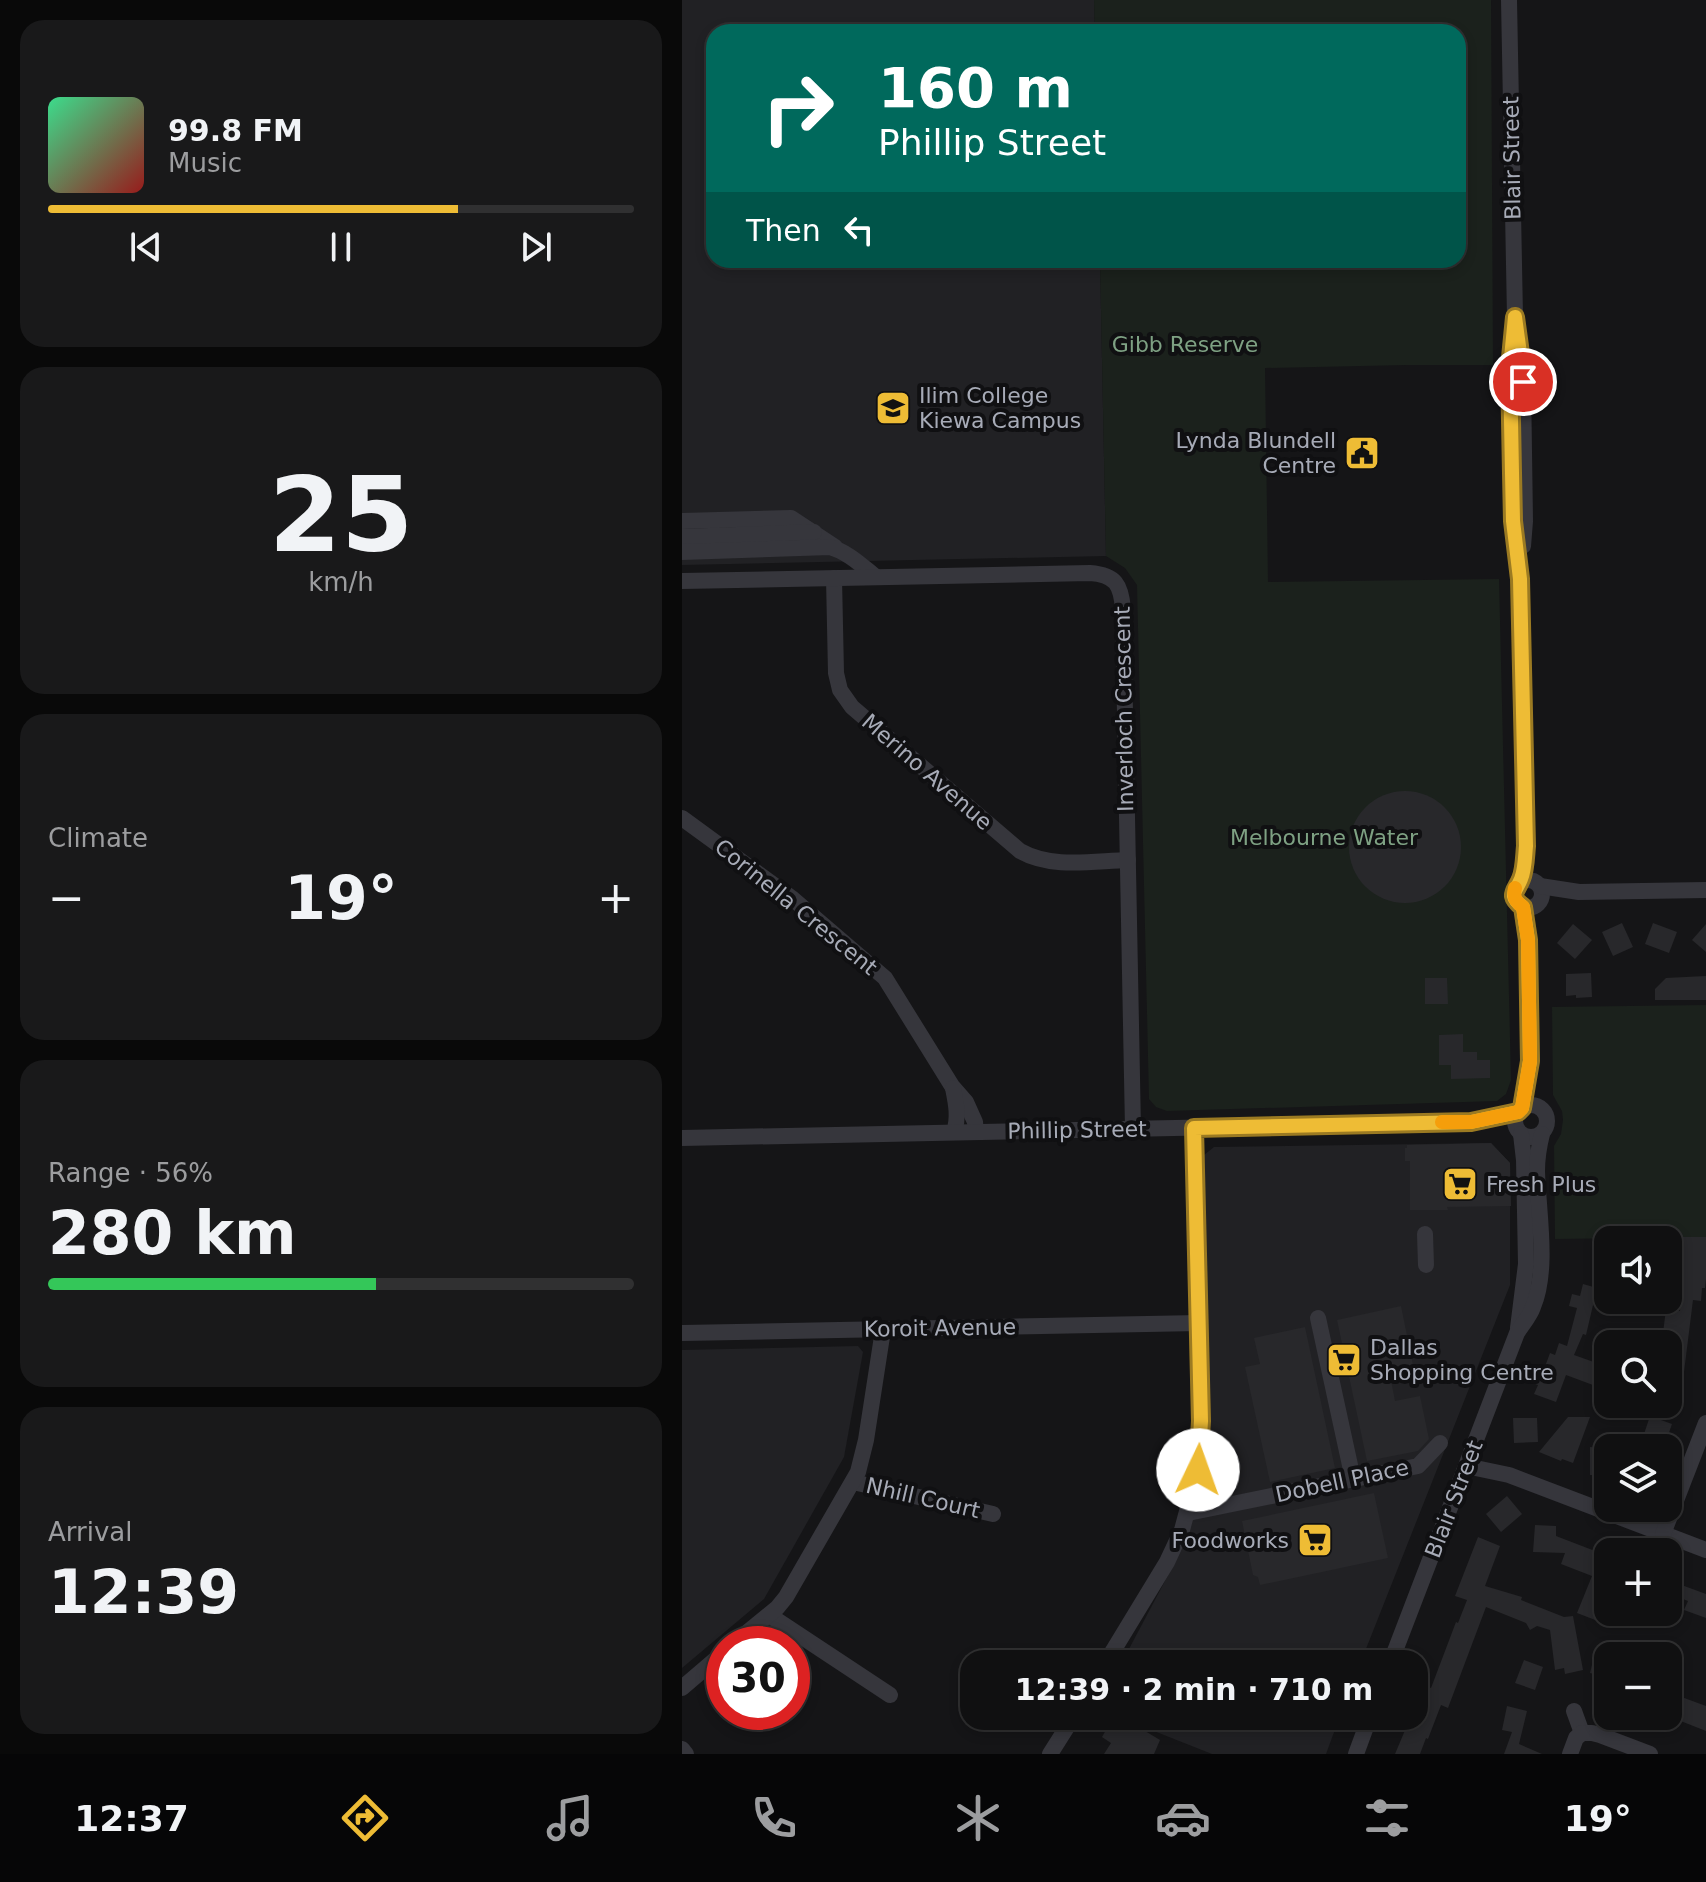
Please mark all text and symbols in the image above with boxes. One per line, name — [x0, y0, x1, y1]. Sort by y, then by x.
text: 160 m — [878, 55, 1073, 120]
icon: right — [746, 56, 850, 160]
street label: Blair Street — [1498, 96, 1526, 220]
text: 99.8 FM — [168, 113, 303, 148]
text: Phillip Street — [878, 122, 1106, 163]
text: Music — [168, 148, 242, 178]
icon: left — [837, 208, 881, 252]
text: Then — [746, 213, 821, 248]
icon: previous — [124, 225, 168, 269]
icon: pause — [319, 225, 363, 269]
icon: next — [514, 225, 558, 269]
park label: Gibb Reserve — [1112, 332, 1258, 357]
pin — [1489, 348, 1557, 416]
icon: arrive — [1501, 360, 1545, 404]
place label: Ilim College Kiewa Campus — [919, 383, 1081, 433]
school or university icon: Ilim College Kiewa Campus — [874, 389, 912, 427]
place label: Lynda Blundell Centre — [1176, 428, 1336, 478]
public building icon: Lynda Blundell Centre — [1343, 434, 1381, 472]
text: 25 — [269, 454, 413, 576]
text: km/h — [308, 567, 374, 597]
street label: Inverloch Crescent — [1110, 606, 1138, 812]
street label: Merino Avenue — [857, 709, 997, 835]
text: Climate — [48, 823, 148, 853]
park label: Melbourne Water — [1230, 825, 1419, 850]
street label: Corinella Crescent — [710, 834, 882, 980]
text: 19° — [284, 863, 398, 933]
text: − — [48, 872, 85, 923]
text: + — [597, 872, 634, 923]
street label: Phillip Street — [1007, 1116, 1147, 1144]
text: Range · 56% — [48, 1158, 213, 1188]
supermarket icon: Fresh Plus — [1441, 1165, 1479, 1203]
place label: Fresh Plus — [1486, 1172, 1596, 1197]
text: 280 km — [48, 1198, 297, 1268]
map controls — [1594, 1226, 1682, 1730]
button: sound — [1594, 1226, 1682, 1314]
street label: Koroit Avenue — [864, 1314, 1016, 1342]
button: search — [1594, 1330, 1682, 1418]
place label: Dallas Shopping Centre — [1370, 1335, 1554, 1385]
supermarket icon: Dallas Shopping Centre — [1325, 1341, 1363, 1379]
position arrow — [1156, 1428, 1240, 1512]
button: layers — [1594, 1434, 1682, 1522]
street label: Blair Street — [1420, 1436, 1488, 1561]
street label: Dobell Place — [1273, 1455, 1411, 1507]
street label: Nhill Court — [864, 1473, 983, 1523]
text: Arrival — [48, 1517, 132, 1547]
supermarket icon: Foodworks — [1296, 1521, 1334, 1559]
place label: Foodworks — [1172, 1528, 1289, 1553]
button: + — [1594, 1538, 1682, 1626]
text: 12:39 — [48, 1557, 239, 1627]
speed limit sign: 30 — [706, 1626, 810, 1730]
button: − — [1594, 1642, 1682, 1730]
text: 12:39 · 2 min · 710 m — [1015, 1672, 1373, 1707]
icon: directions — [337, 1790, 393, 1846]
icon: music — [542, 1790, 598, 1846]
icon: phone — [746, 1790, 802, 1846]
icon: climate — [950, 1790, 1006, 1846]
icon: car — [1155, 1790, 1211, 1846]
icon: filters — [1359, 1790, 1415, 1846]
text: 12:37 — [74, 1798, 189, 1839]
text: 19° — [1564, 1798, 1632, 1839]

